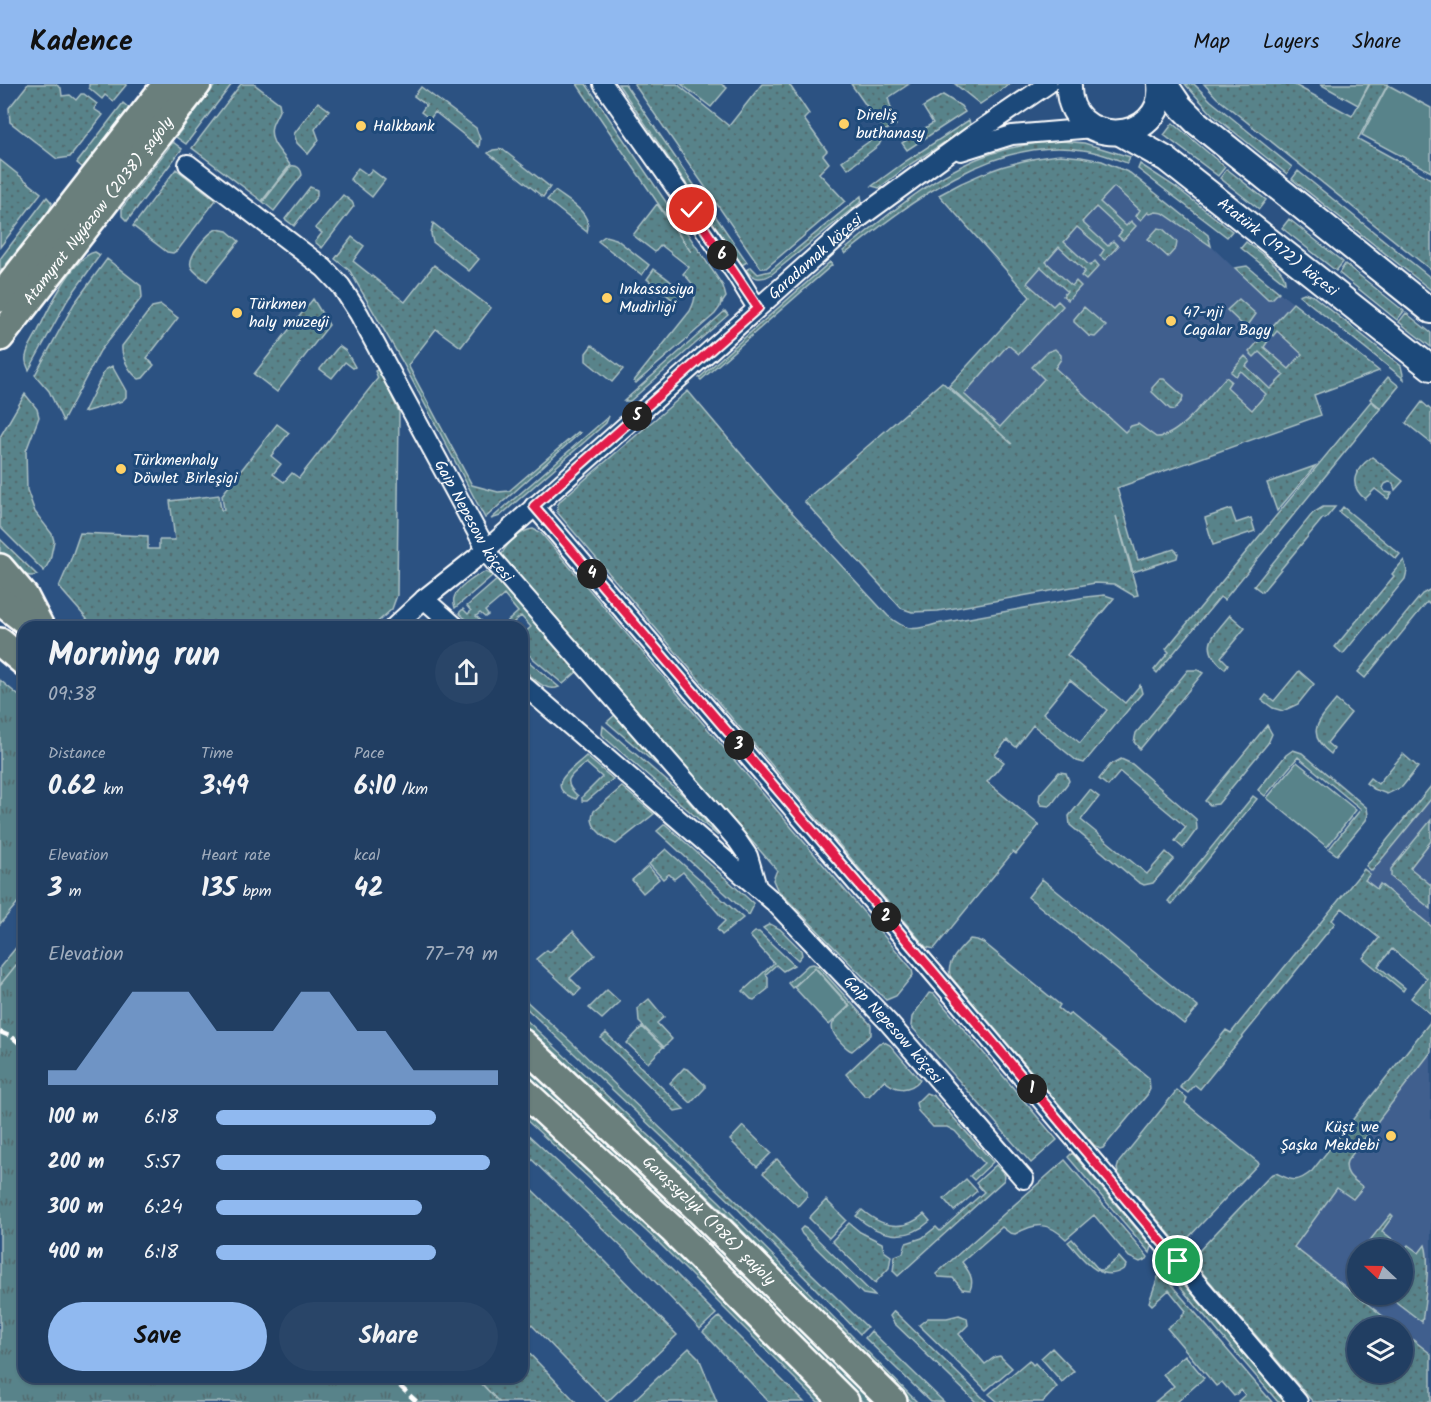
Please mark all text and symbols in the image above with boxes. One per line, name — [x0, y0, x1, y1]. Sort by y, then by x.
text: Kadence — [30, 20, 133, 65]
text: Map — [1193, 26, 1230, 59]
text: Layers — [1263, 26, 1319, 59]
text: Share — [1352, 26, 1401, 59]
place label: Direliş buthanasy — [856, 103, 925, 146]
street label: Atamyrat Nyýazow (2038) şaýoly — [17, 111, 180, 310]
place label: Halkbank — [373, 114, 435, 139]
marker: Direliş buthanasy — [837, 117, 851, 131]
marker: Halkbank — [354, 119, 368, 133]
pin — [666, 184, 717, 235]
street label: Atatürk (1972) köçesi — [1212, 191, 1344, 303]
icon: check — [675, 193, 708, 226]
street label: Garadamak köçesi — [762, 207, 869, 306]
pin: 6 — [707, 240, 737, 270]
text: 6 — [718, 242, 726, 267]
place label: Inkassasiya Mudirligi — [619, 277, 694, 320]
marker: Inkassasiya Mudirligi — [600, 291, 614, 305]
place label: Türkmen haly muzeýi — [249, 292, 330, 335]
place label: 47-nji Cagalar Bagy — [1183, 300, 1272, 343]
marker: Türkmen haly muzeýi — [230, 306, 244, 320]
marker: 47-nji Cagalar Bagy — [1164, 314, 1178, 328]
pin: 5 — [622, 401, 652, 431]
text: 5 — [633, 403, 641, 428]
place label: Türkmenhaly Döwlet Birleşigi — [133, 448, 239, 491]
street label: Gaip Nepesow köçesi — [428, 455, 520, 589]
marker: Türkmenhaly Döwlet Birleşigi — [114, 462, 128, 476]
pin: 4 — [577, 559, 607, 589]
text: 4 — [588, 561, 596, 586]
text: Morning run — [48, 630, 220, 683]
button: share — [435, 641, 498, 704]
text: 09:38 — [48, 679, 96, 711]
pin: 3 — [724, 730, 754, 760]
text: 3 — [735, 732, 743, 757]
text: Distance — [48, 741, 106, 766]
text: Time — [201, 741, 233, 766]
text: Pace — [354, 741, 385, 766]
text: 0.62 — [48, 766, 97, 808]
text: 3:49 — [201, 766, 249, 808]
text: 6:10 — [354, 766, 396, 808]
text: km — [97, 777, 123, 802]
text: /km — [396, 777, 428, 802]
text: Elevation — [48, 843, 109, 868]
text: Heart rate — [201, 843, 271, 868]
text: kcal — [354, 843, 380, 868]
text: 3 — [48, 868, 62, 910]
text: 135 — [201, 868, 236, 910]
text: 42 — [354, 868, 383, 910]
text: m — [62, 879, 81, 904]
text: bpm — [236, 879, 271, 904]
pin: 2 — [871, 902, 901, 932]
text: 2 — [881, 904, 891, 929]
text: Elevation — [48, 939, 124, 971]
text: 77–79 m — [424, 939, 498, 971]
street label: Gaip Nepesow köçesi — [837, 970, 950, 1091]
pin: 1 — [1017, 1074, 1047, 1104]
text: 1 — [1030, 1076, 1034, 1101]
text: 100 m — [48, 1102, 99, 1134]
text: 6:18 — [144, 1102, 178, 1134]
place label: Küşt we Şaşka Mekdebi — [1280, 1115, 1380, 1158]
marker: Küşt we Şaşka Mekdebi — [1384, 1129, 1398, 1143]
text: 200 m — [48, 1147, 104, 1179]
text: 5:57 — [144, 1147, 180, 1179]
street label: Garaşsyzlyk (1986) şaýoly — [636, 1150, 782, 1292]
text: 300 m — [48, 1192, 104, 1224]
text: 6:24 — [144, 1192, 183, 1224]
pin — [1152, 1235, 1203, 1286]
text: 400 m — [48, 1237, 104, 1269]
text: 6:18 — [144, 1237, 178, 1269]
north arrow — [1347, 1239, 1413, 1305]
map controls — [1347, 1239, 1413, 1383]
icon: arrive — [1161, 1244, 1194, 1277]
button: Save — [48, 1302, 267, 1371]
button: Share — [279, 1302, 498, 1371]
button: layers — [1347, 1317, 1413, 1383]

